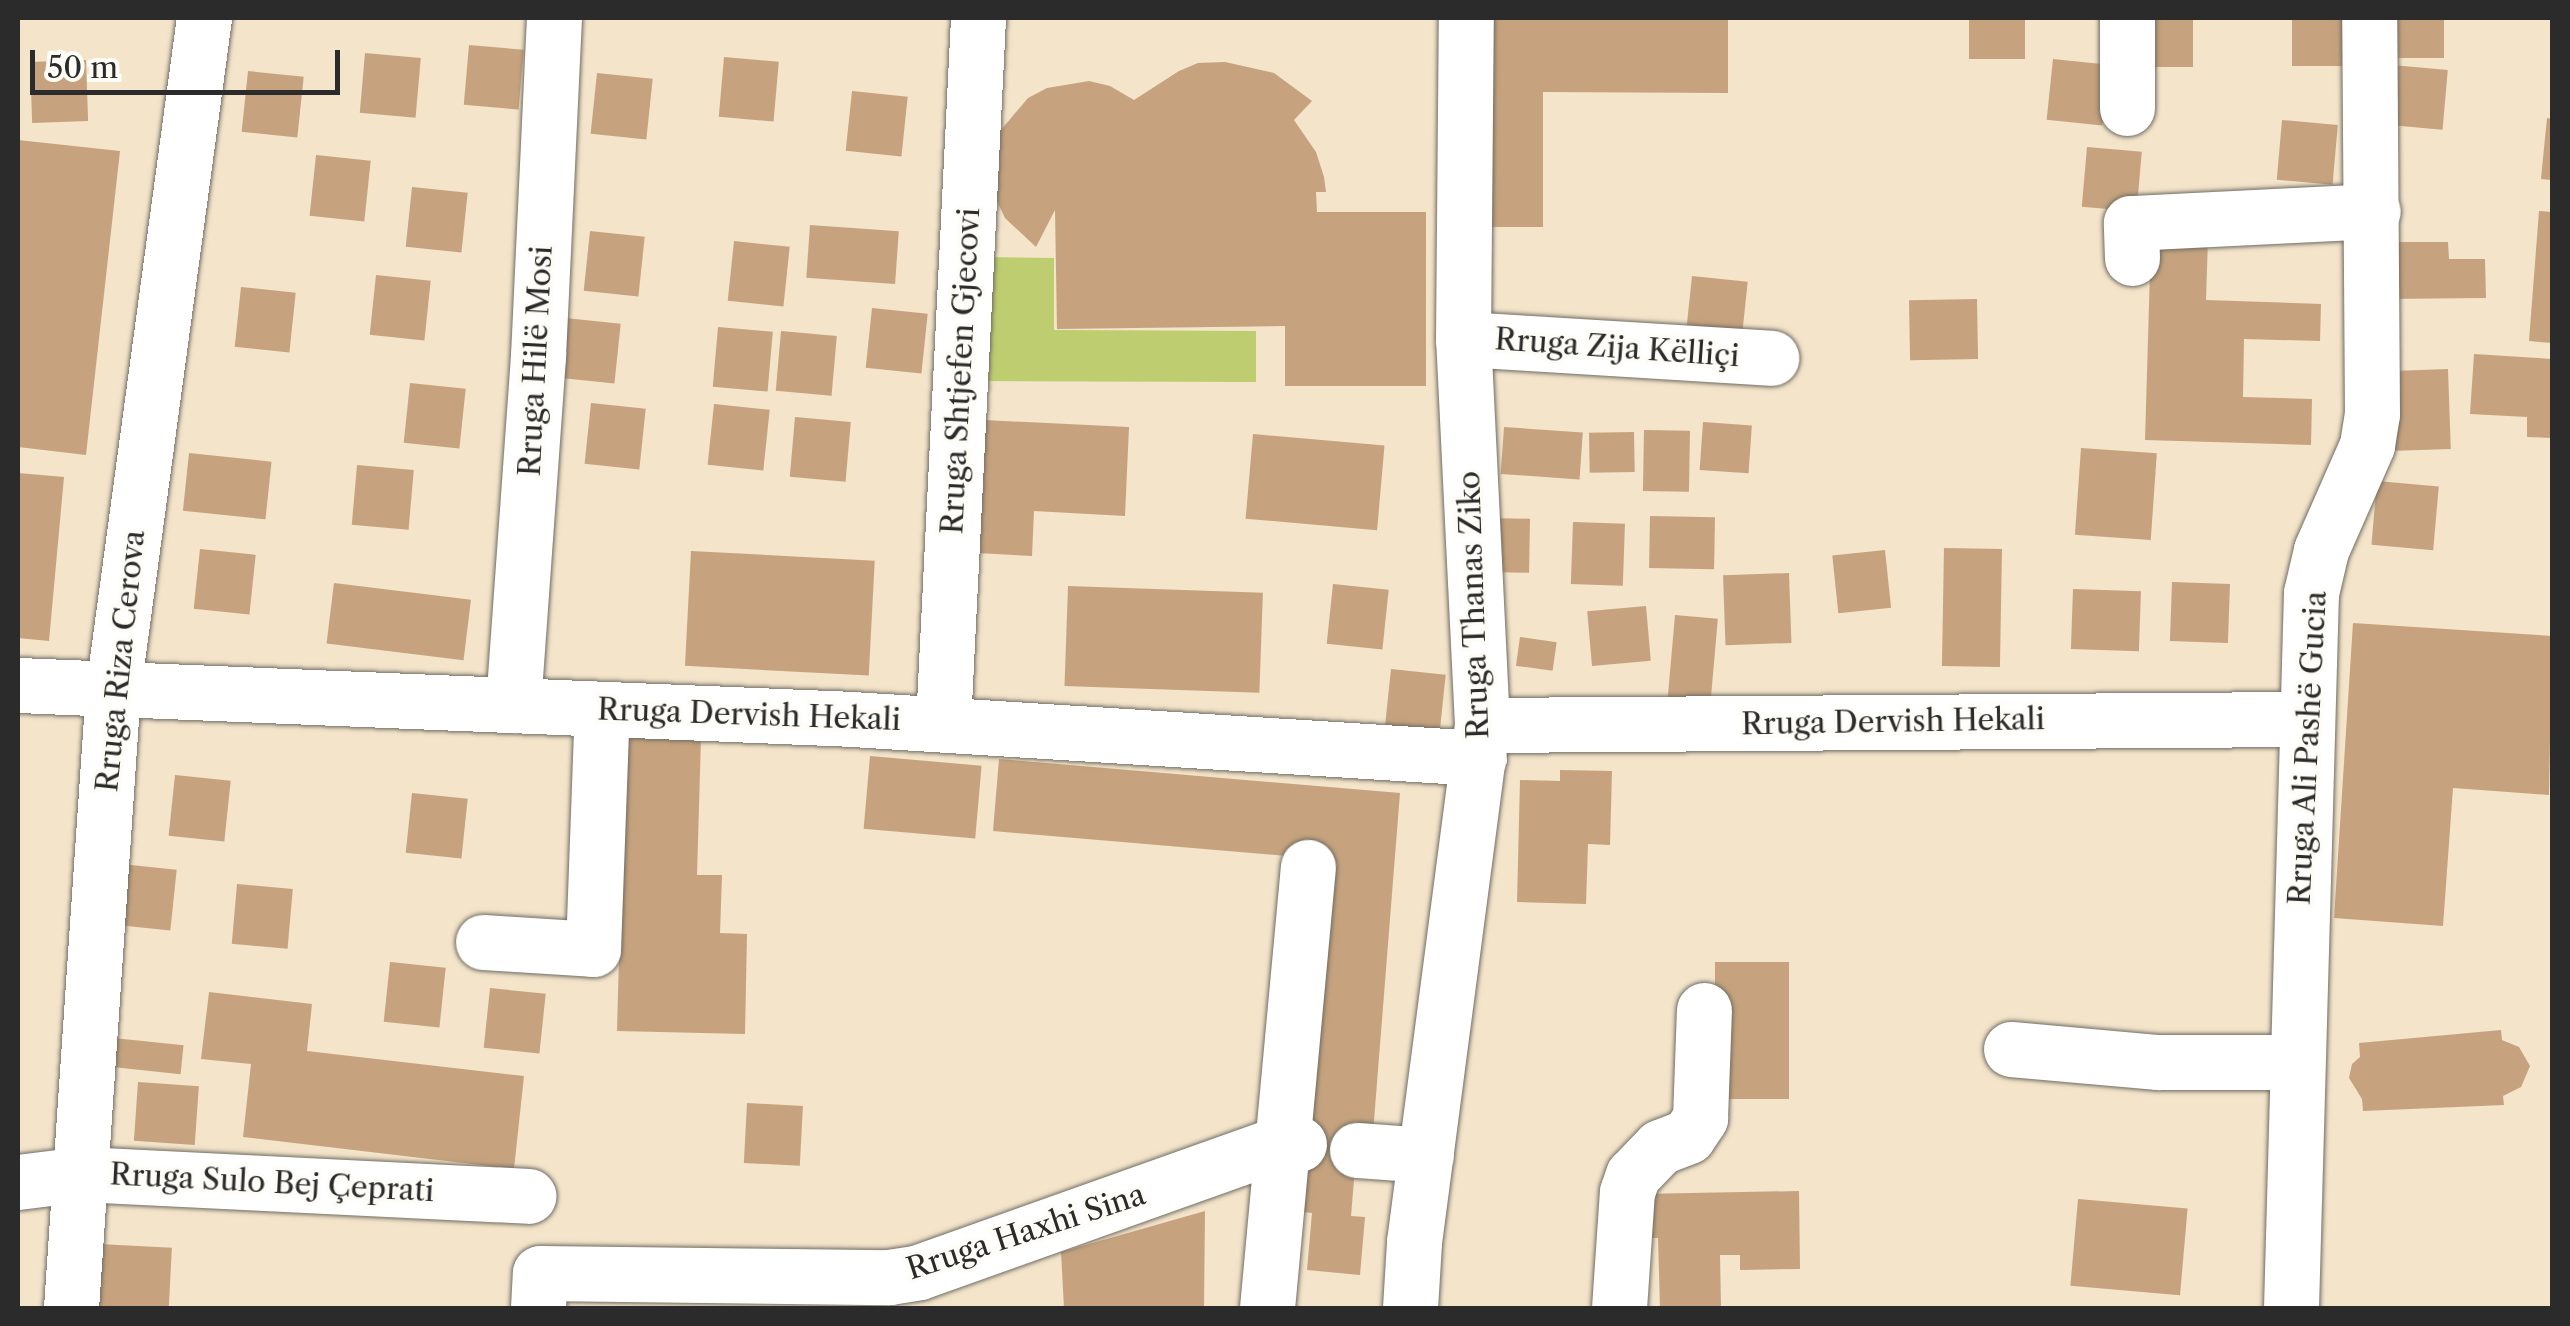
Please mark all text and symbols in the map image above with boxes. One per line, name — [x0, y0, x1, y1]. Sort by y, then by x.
scale bar — [35, 30, 345, 92]
text: 50 m — [47, 49, 118, 86]
street label: Rruga Shtjefen Gjecovi — [934, 207, 988, 535]
street label: Rruga Hilë Mosi — [512, 245, 560, 477]
street label: Rruga Zija Këlliçi — [1493, 321, 1741, 375]
street label: Rruga Thanas Ziko — [1451, 470, 1497, 740]
street label: Rruga Riza Cerova — [89, 528, 153, 794]
street label: Rruga Ali Pashë Gucia — [2282, 589, 2334, 907]
street label: Rruga Dervish Hekali — [596, 692, 902, 738]
street label: Rruga Dervish Hekali — [1741, 701, 2045, 743]
street label: Rruga Sulo Bej Çeprati — [109, 1157, 435, 1209]
street label: Rruga Haxhi Sina — [902, 1176, 1150, 1288]

